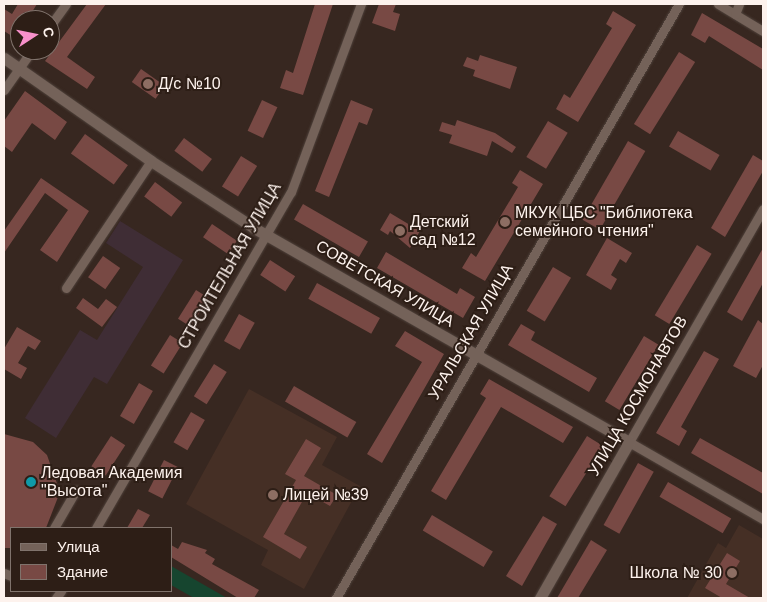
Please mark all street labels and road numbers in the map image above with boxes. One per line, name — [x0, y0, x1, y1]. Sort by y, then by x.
street label: СТРОИТЕЛЬНАЯ УЛИЦА — [174, 179, 286, 353]
street label: СОВЕТСКАЯ УЛИЦА — [312, 237, 458, 331]
street label: УРАЛЬСКАЯ УЛИЦА — [424, 261, 518, 403]
street label: УЛИЦА КОСМОНАВТОВ — [584, 313, 692, 479]

